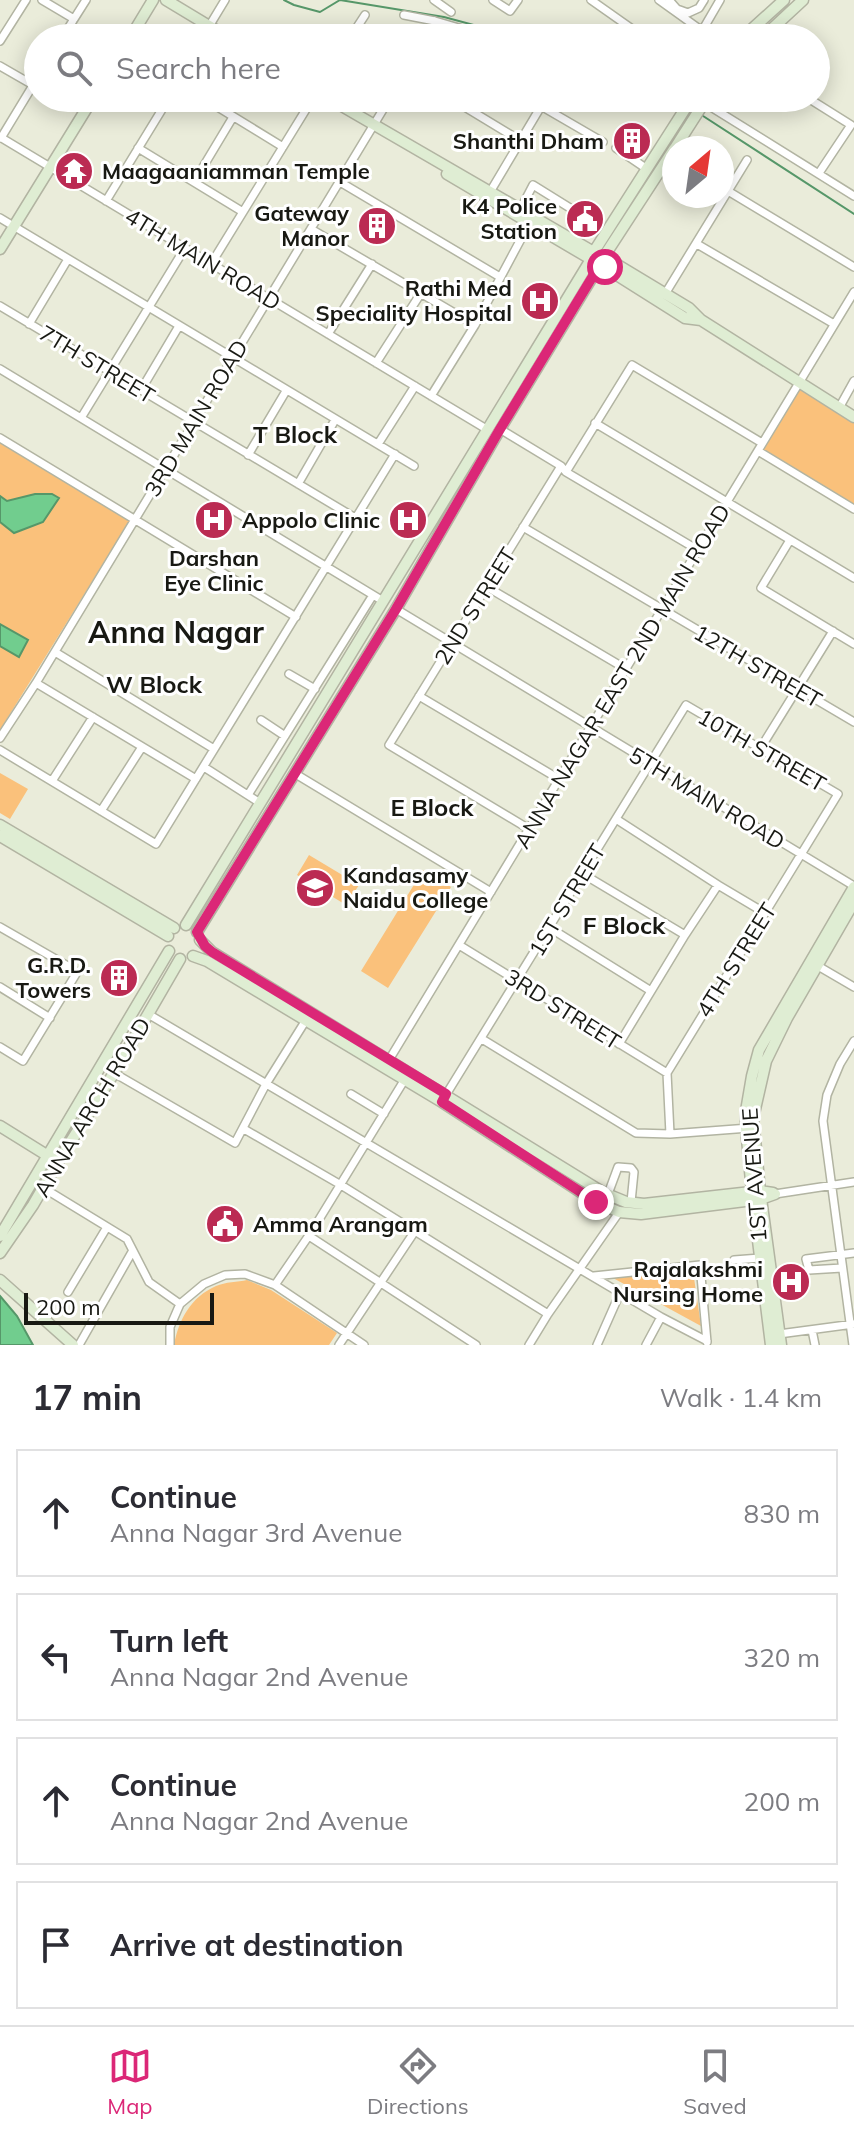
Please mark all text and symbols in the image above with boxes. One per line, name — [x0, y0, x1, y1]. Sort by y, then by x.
search box — [24, 24, 830, 112]
icon: search — [52, 46, 96, 90]
text: Search here — [116, 49, 281, 87]
building icon: Shanthi Dham — [611, 120, 653, 162]
place label: Shanthi Dham — [453, 127, 604, 155]
north arrow — [662, 136, 734, 208]
temple icon: Maagaaniamman Temple — [53, 150, 95, 192]
place label: Maagaaniamman Temple — [102, 157, 370, 185]
place label: K4 Police Station — [462, 192, 557, 245]
public building icon: K4 Police Station — [564, 198, 606, 240]
place label: Gateway Manor — [254, 199, 349, 252]
street label: 4TH MAIN ROAD — [120, 202, 286, 316]
building icon: Gateway Manor — [356, 205, 398, 247]
route start — [587, 249, 623, 285]
place label: Rathi Med Speciality Hospital — [315, 274, 512, 327]
hospital icon: Rathi Med Speciality Hospital — [519, 280, 561, 322]
street label: 7TH STREET — [34, 319, 160, 409]
street label: 3RD MAIN ROAD — [138, 335, 254, 501]
district label: T Block — [253, 419, 338, 449]
hospital icon: Darshan Eye Clinic — [193, 499, 235, 541]
hospital icon: Appolo Clinic — [387, 499, 429, 541]
street label: ANNA NAGAR EAST 2ND MAIN ROAD — [508, 499, 736, 853]
place label: Appolo Clinic — [242, 506, 380, 534]
street label: 2ND STREET — [428, 542, 522, 670]
place label: Darshan Eye Clinic — [164, 544, 264, 597]
district label: Anna Nagar — [88, 613, 264, 651]
street label: 12TH STREET — [689, 618, 827, 714]
district label: W Block — [106, 669, 203, 699]
street label: 10TH STREET — [693, 702, 831, 798]
street label: 5TH MAIN ROAD — [624, 741, 790, 855]
district label: E Block — [390, 792, 474, 822]
street label: 1ST STREET — [522, 839, 612, 961]
place label: Kandasamy Naidu College — [343, 861, 488, 914]
school or university icon: Kandasamy Naidu College — [294, 867, 336, 909]
street label: 4TH STREET — [690, 898, 782, 1022]
district label: F Block — [583, 910, 666, 940]
place label: G.R.D. Towers — [15, 951, 91, 1004]
building icon: G.R.D. Towers — [98, 957, 140, 999]
street label: 3RD STREET — [500, 962, 626, 1056]
street label: ANNA ARCH ROAD — [27, 1012, 157, 1202]
street label: 1ST AVENUE — [735, 1107, 773, 1243]
route end — [578, 1184, 614, 1220]
public building icon: Amma Arangam — [204, 1203, 246, 1245]
place label: Amma Arangam — [253, 1210, 428, 1238]
place label: Rajalakshmi Nursing Home — [613, 1255, 763, 1308]
hospital icon: Rajalakshmi Nursing Home — [770, 1261, 812, 1303]
scale bar — [24, 1289, 214, 1325]
text: 200 m — [36, 1293, 101, 1321]
text: 17 min — [32, 1376, 142, 1419]
text: Walk · 1.4 km — [660, 1381, 822, 1414]
text: Continue — [110, 1478, 237, 1516]
icon: ahead — [34, 1491, 78, 1535]
text: 830 m — [744, 1497, 820, 1530]
text: Anna Nagar 3rd Avenue — [110, 1516, 402, 1549]
text: Turn left — [110, 1622, 228, 1660]
icon: left — [34, 1635, 78, 1679]
text: 320 m — [744, 1641, 820, 1674]
text: Anna Nagar 2nd Avenue — [110, 1660, 408, 1693]
text: Continue — [110, 1766, 237, 1804]
icon: ahead — [34, 1779, 78, 1823]
text: 200 m — [744, 1785, 820, 1818]
text: Anna Nagar 2nd Avenue — [110, 1804, 408, 1837]
icon: arrive — [34, 1923, 78, 1967]
text: Arrive at destination — [110, 1926, 404, 1964]
tab: Map — [107, 2044, 153, 2120]
tab: Directions — [367, 2044, 469, 2120]
tab: Saved — [683, 2044, 747, 2120]

